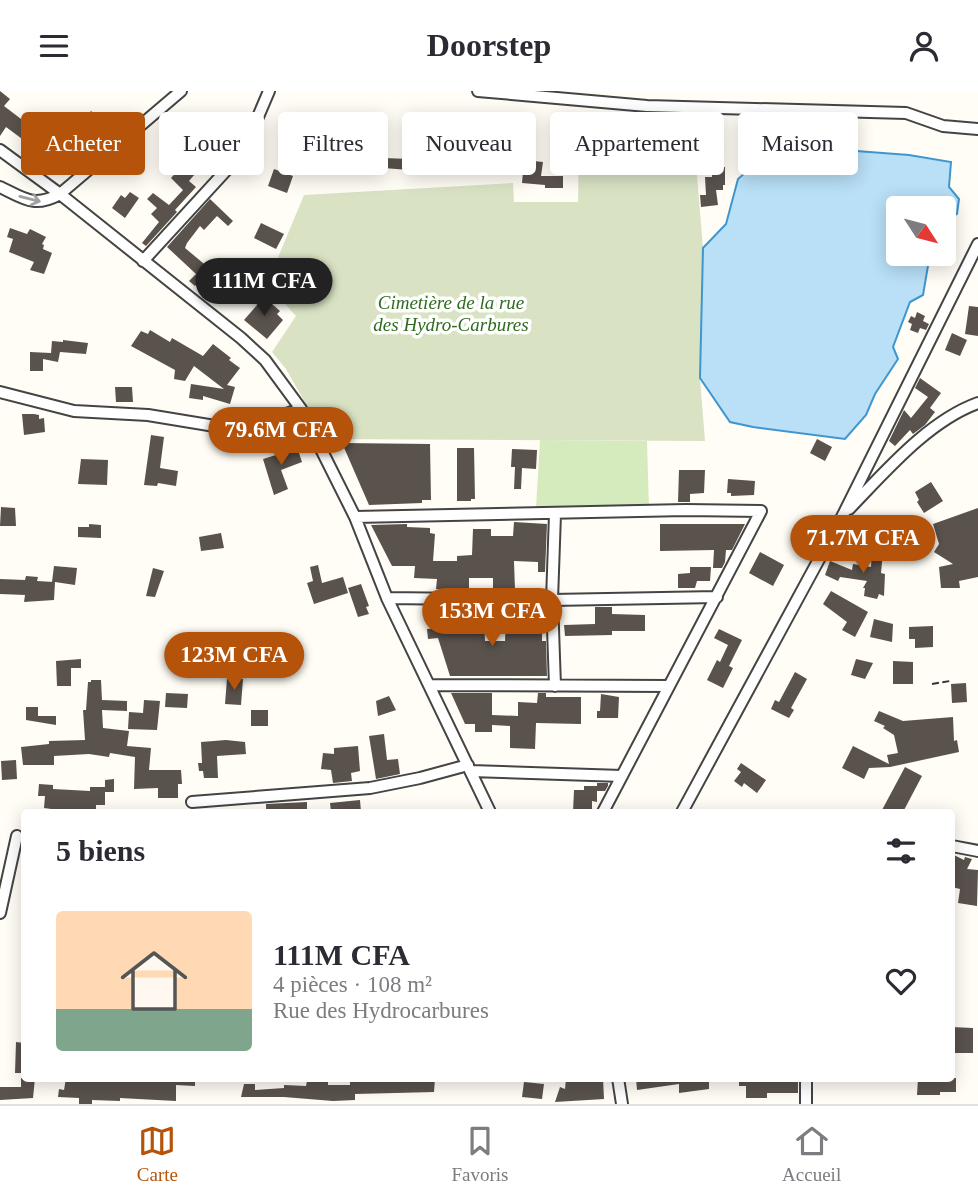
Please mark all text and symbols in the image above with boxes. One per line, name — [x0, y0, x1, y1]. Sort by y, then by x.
icon: menu — [35, 27, 73, 65]
text: Doorstep — [427, 27, 551, 63]
icon: person — [905, 27, 943, 65]
chip: Acheter — [21, 112, 145, 175]
chip: Louer — [159, 112, 264, 175]
chip: Filtres — [278, 112, 388, 175]
chip: Nouveau — [402, 112, 536, 175]
chip: Appartement — [550, 112, 724, 175]
chip: Maison — [738, 112, 858, 175]
one-way arrow — [18, 193, 41, 206]
north arrow — [886, 196, 956, 266]
map controls — [886, 196, 956, 266]
pin: 111M CFA — [192, 259, 336, 318]
text: 111M CFA — [212, 268, 316, 293]
park label: Cimetière de la rue des Hydro-Carbures — [373, 292, 529, 335]
pin: 79.6M CFA — [201, 407, 361, 467]
text: 79.6M CFA — [224, 417, 338, 442]
pin: 71.7M CFA — [783, 515, 943, 575]
text: 71.7M CFA — [806, 525, 920, 550]
pin: 153M CFA — [420, 589, 564, 648]
text: 153M CFA — [438, 598, 546, 623]
pin: 123M CFA — [162, 633, 306, 692]
text: 123M CFA — [180, 642, 288, 667]
icon: filters — [882, 832, 920, 870]
text: 5 biens — [56, 834, 145, 867]
text: 111M CFA — [273, 938, 410, 971]
icon: home — [112, 939, 196, 1023]
icon: heart — [882, 962, 920, 1000]
text: 4 pièces · 108 m² — [273, 972, 432, 997]
text: Rue des Hydrocarbures — [273, 998, 489, 1023]
tab: Carte — [137, 1122, 178, 1186]
tab: Favoris — [452, 1122, 509, 1186]
tab: Accueil — [782, 1122, 841, 1186]

